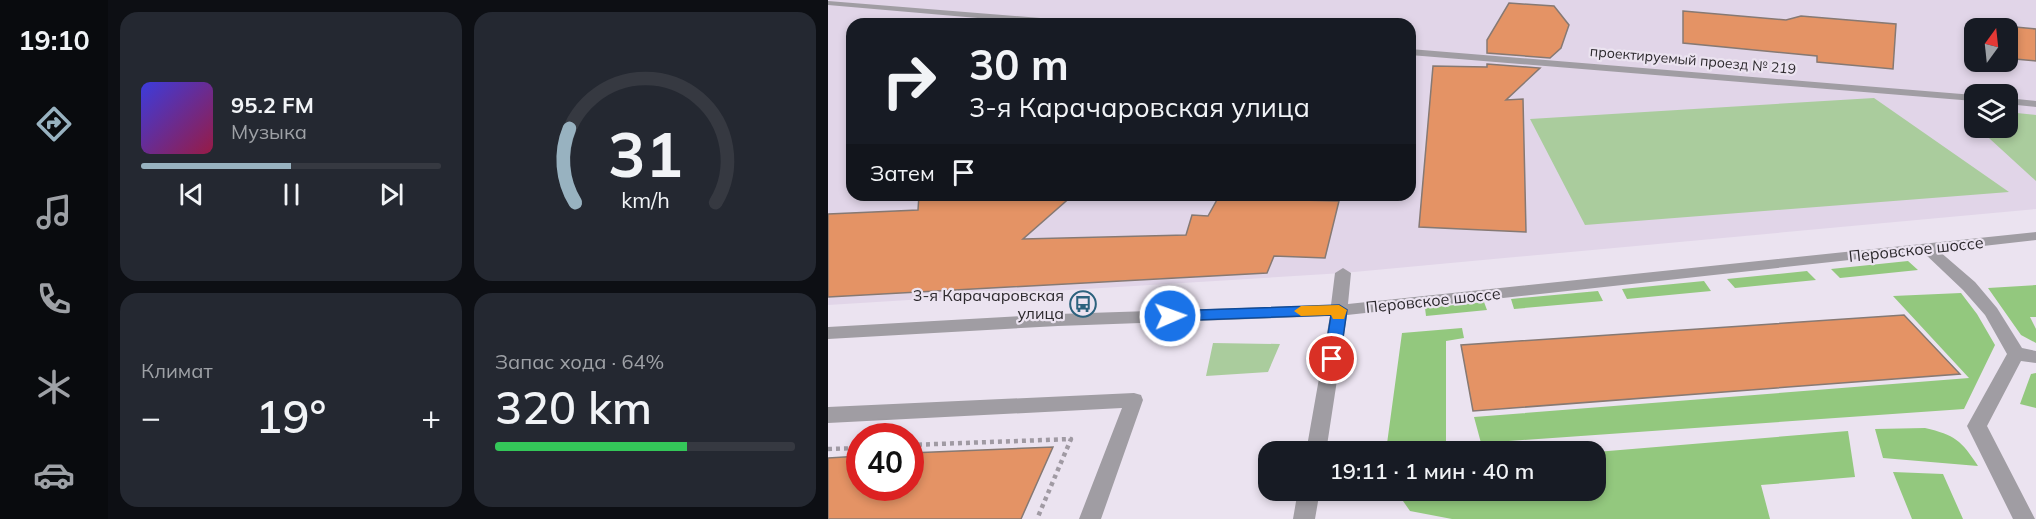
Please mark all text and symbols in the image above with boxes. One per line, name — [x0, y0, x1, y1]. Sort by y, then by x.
north arrow — [1964, 18, 2018, 72]
map controls — [1964, 18, 2018, 138]
text: 19:10 — [18, 23, 90, 57]
text: 30 m — [969, 38, 1069, 91]
icon: right — [870, 42, 948, 120]
street label: проектируемый проезд № 219 — [1589, 42, 1797, 78]
button: layers — [1964, 84, 2018, 138]
text: 3-я Карачаровская улица — [969, 90, 1310, 124]
text: 95.2 FM — [231, 91, 314, 119]
icon: directions — [33, 103, 75, 145]
text: 31 — [608, 115, 682, 194]
text: Музыка — [231, 119, 307, 144]
icon: arrive — [947, 156, 980, 189]
text: Затем — [870, 159, 935, 187]
icon: previous — [175, 178, 208, 211]
icon: pause — [275, 178, 308, 211]
icon: next — [375, 178, 408, 211]
text: km/h — [621, 187, 669, 214]
icon: music — [33, 191, 75, 233]
street label: Перовское шоссе — [1848, 232, 1985, 266]
icon: phone — [33, 278, 75, 320]
street label: Перовское шоссе — [1365, 283, 1502, 317]
position arrow — [1138, 284, 1202, 348]
place label: 3-я Карачаровская улица — [913, 285, 1064, 323]
bus stop icon: 3-я Карачаровская улица — [1068, 289, 1098, 319]
pin — [1306, 333, 1357, 384]
icon: arrive — [1315, 342, 1348, 375]
text: Запас хода · 64% — [495, 349, 664, 374]
text: Климат — [141, 358, 213, 383]
icon: climate — [33, 366, 75, 408]
text: 320 km — [495, 379, 652, 435]
text: 19° — [256, 388, 326, 444]
text: − — [141, 396, 161, 437]
text: + — [421, 396, 441, 437]
speed limit sign: 40 — [846, 423, 924, 501]
icon: car — [33, 454, 75, 496]
text: 19:11 · 1 мин · 40 m — [1330, 457, 1534, 485]

